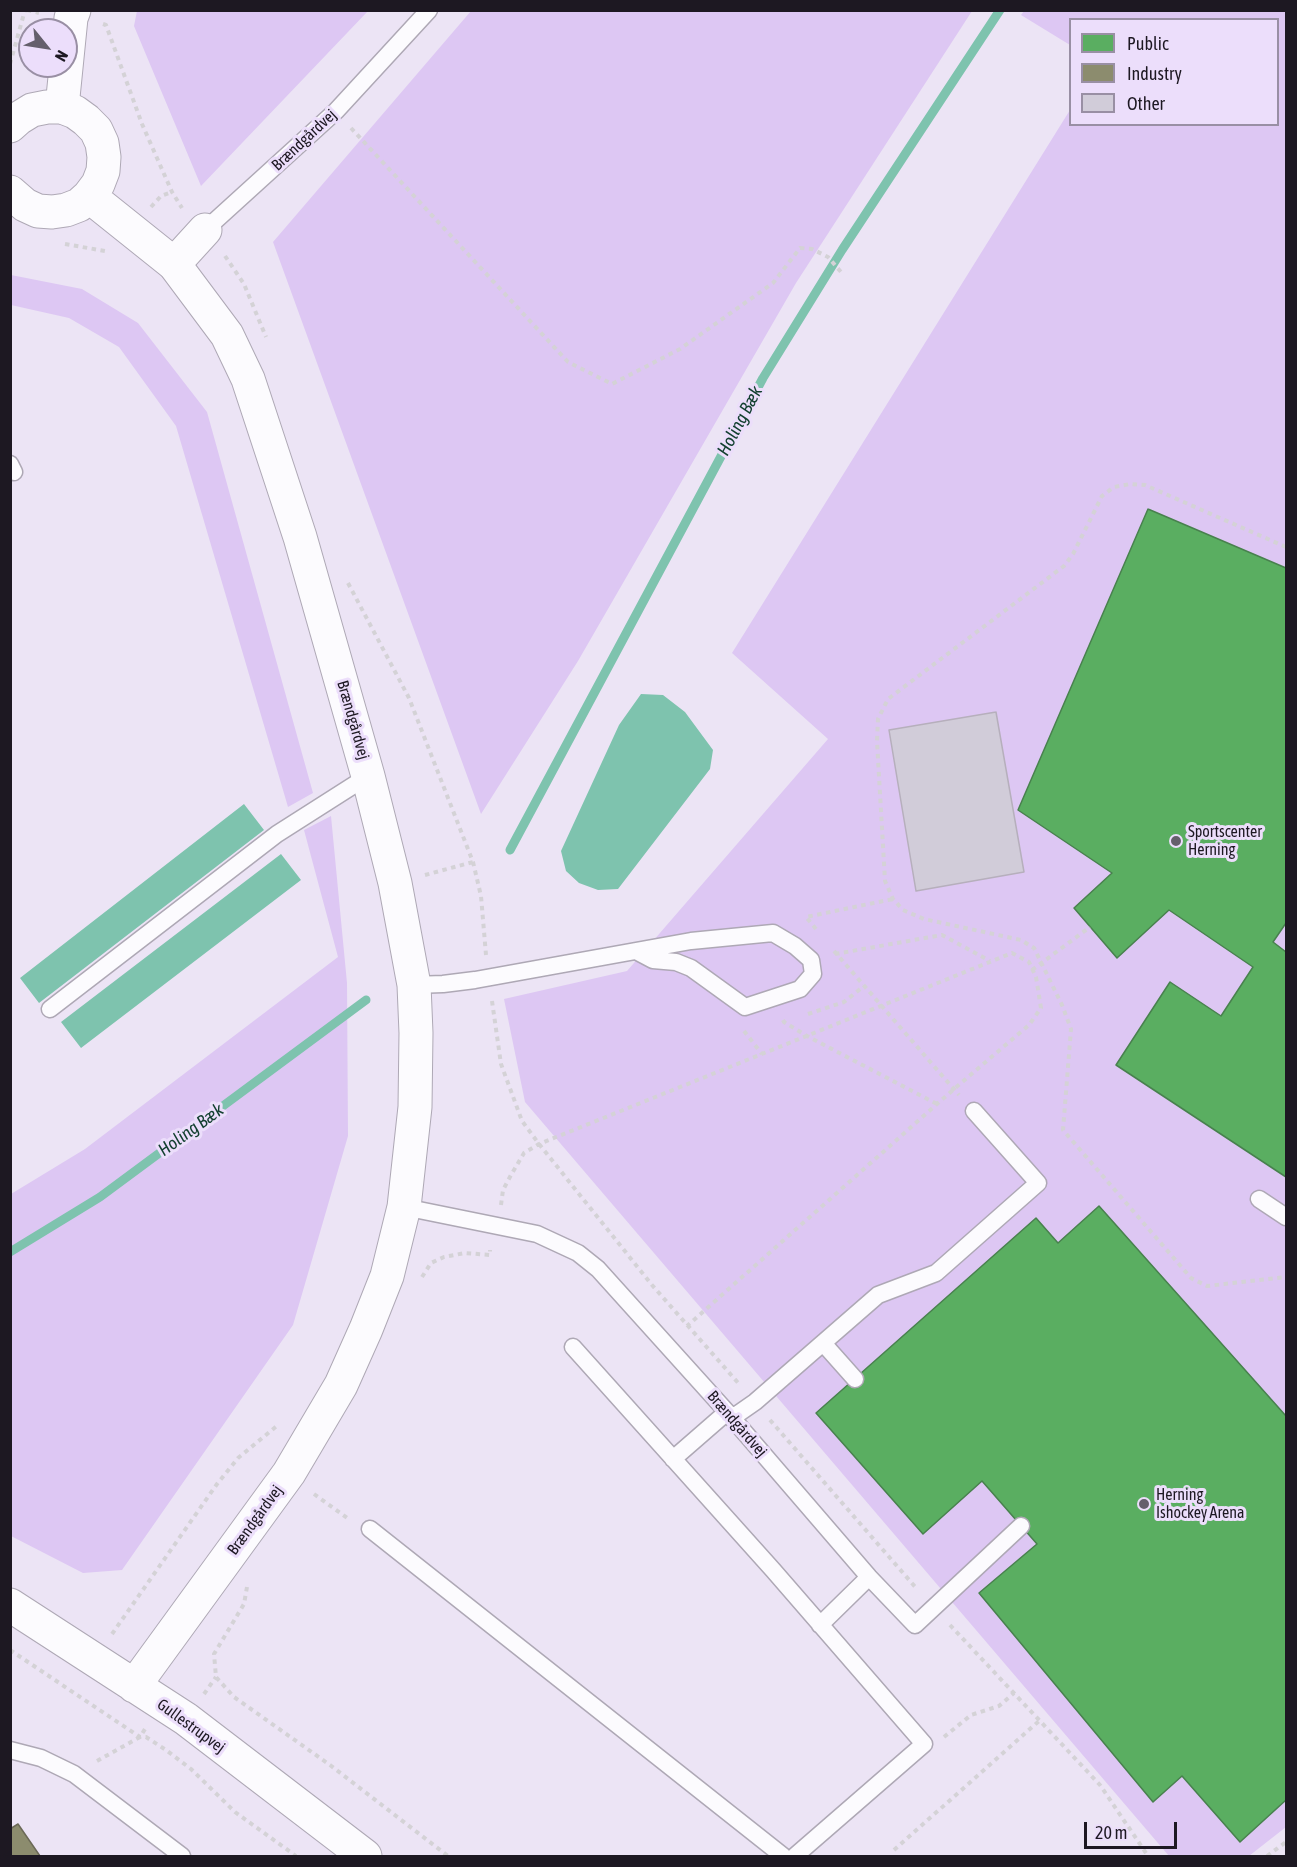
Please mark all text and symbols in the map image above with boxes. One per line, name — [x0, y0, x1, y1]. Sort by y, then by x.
north arrow — [18, 18, 78, 78]
legend — [1069, 18, 1279, 126]
text: Public — [1127, 33, 1169, 54]
text: N — [52, 47, 72, 65]
text: Industry — [1127, 63, 1182, 84]
text: Other — [1127, 93, 1165, 114]
street label: Brændgårdvej — [268, 105, 340, 175]
water label: Holing Bæk — [713, 383, 767, 459]
street label: Brændgårdvej — [333, 678, 373, 762]
place label: Sportscenter Herning — [1188, 822, 1262, 860]
marker: Sportscenter Herning — [1169, 834, 1183, 848]
water label: Holing Bæk — [154, 1099, 228, 1161]
street label: Brændgårdvej — [703, 1387, 771, 1461]
street label: Brændgårdvej — [223, 1481, 287, 1559]
place label: Herning Ishockey Arena — [1156, 1485, 1245, 1523]
marker: Herning Ishockey Arena — [1137, 1497, 1151, 1511]
street label: Gullestrupvej — [153, 1695, 229, 1757]
scale bar — [1087, 1810, 1180, 1848]
text: 20 m — [1095, 1822, 1127, 1843]

